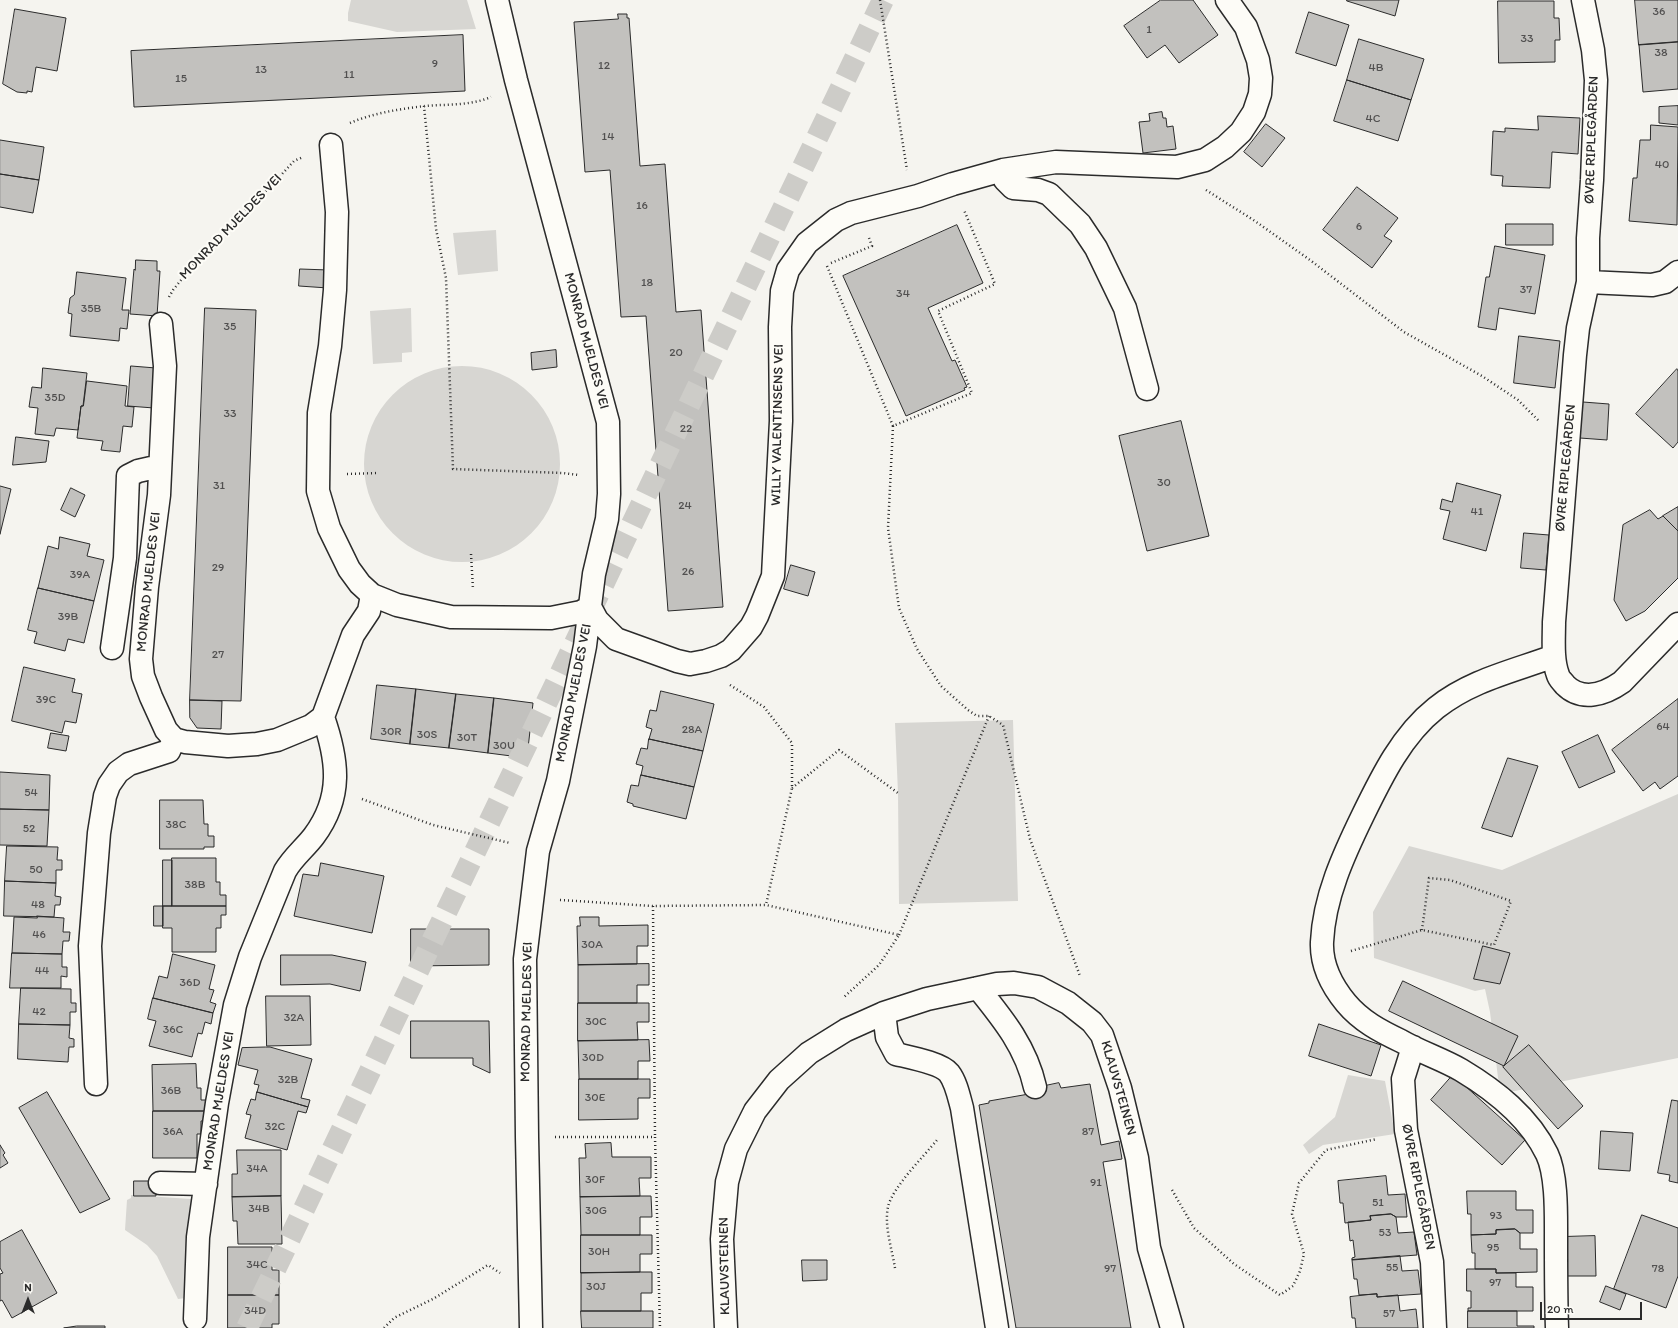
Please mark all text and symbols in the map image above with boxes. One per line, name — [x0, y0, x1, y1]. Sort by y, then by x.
house number: 36 — [1653, 5, 1665, 19]
house number: 1 — [1146, 23, 1152, 37]
house number: 33 — [1520, 32, 1534, 46]
house number: 38 — [1654, 46, 1668, 60]
house number: 9 — [432, 57, 438, 71]
house number: 12 — [598, 59, 610, 73]
house number: 4B — [1369, 61, 1383, 75]
house number: 13 — [255, 63, 267, 77]
house number: 11 — [343, 68, 355, 82]
house number: 15 — [175, 72, 187, 86]
street label: ØVRE RIPLEGÅRDEN — [1581, 76, 1603, 204]
house number: 4C — [1366, 112, 1380, 126]
house number: 14 — [602, 130, 614, 144]
house number: 40 — [1655, 158, 1669, 172]
street label: MONRAD MJELDES VEI — [176, 171, 286, 283]
house number: 16 — [636, 199, 648, 213]
house number: 6 — [1356, 220, 1362, 234]
street label: MONRAD MJELDES VEI — [560, 271, 612, 411]
house number: 18 — [641, 276, 653, 290]
house number: 37 — [1520, 283, 1532, 297]
house number: 34 — [896, 287, 910, 301]
house number: 35B — [81, 302, 101, 316]
house number: 35 — [224, 320, 236, 334]
street label: WILLY VALENTINSENS VEI — [768, 344, 788, 506]
house number: 20 — [669, 346, 683, 360]
house number: 35D — [45, 391, 65, 405]
street label: ØVRE RIPLEGÅRDEN — [1552, 403, 1580, 533]
house number: 33 — [223, 407, 237, 421]
house number: 22 — [680, 422, 692, 436]
house number: 30 — [1157, 476, 1171, 490]
house number: 31 — [213, 479, 225, 493]
house number: 24 — [678, 499, 692, 513]
house number: 41 — [1471, 505, 1483, 519]
street label: MONRAD MJELDES VEI — [133, 511, 165, 653]
house number: 29 — [212, 561, 224, 575]
house number: 26 — [682, 565, 694, 579]
house number: 39A — [70, 568, 90, 582]
house number: 39B — [58, 610, 78, 624]
street label: MONRAD MJELDES VEI — [552, 622, 596, 764]
house number: 27 — [212, 648, 224, 662]
house number: 39C — [36, 693, 56, 707]
house number: 64 — [1656, 720, 1670, 734]
house number: 28A — [682, 723, 702, 737]
house number: 30R — [380, 725, 402, 739]
house number: 30S — [417, 728, 437, 742]
house number: 30T — [457, 731, 477, 745]
house number: 30U — [493, 739, 515, 753]
house number: 54 — [24, 786, 38, 800]
house number: 38C — [166, 818, 186, 832]
house number: 52 — [23, 822, 35, 836]
house number: 50 — [29, 863, 43, 877]
house number: 38B — [185, 878, 205, 892]
house number: 48 — [31, 898, 45, 912]
house number: 46 — [32, 928, 46, 942]
house number: 30A — [581, 938, 603, 952]
street label: MONRAD MJELDES VEI — [517, 942, 537, 1082]
house number: 44 — [35, 964, 49, 978]
house number: 36D — [180, 976, 200, 990]
house number: 42 — [32, 1005, 46, 1019]
house number: 32A — [284, 1011, 304, 1025]
house number: 30C — [585, 1015, 607, 1029]
house number: 36C — [163, 1023, 183, 1037]
street label: MONRAD MJELDES VEI — [200, 1030, 238, 1172]
street label: KLAUVSTEINEN — [1096, 1039, 1140, 1137]
house number: 30D — [582, 1051, 604, 1065]
house number: 32B — [278, 1073, 298, 1087]
house number: 36B — [161, 1084, 181, 1098]
house number: 30E — [585, 1091, 605, 1105]
house number: 32C — [265, 1120, 285, 1134]
street label: ØVRE RIPLEGÅRDEN — [1398, 1123, 1438, 1251]
house number: 36A — [163, 1125, 183, 1139]
house number: 87 — [1082, 1125, 1094, 1139]
house number: 34A — [246, 1162, 268, 1176]
house number: 30F — [585, 1173, 605, 1187]
house number: 91 — [1090, 1176, 1102, 1190]
house number: 51 — [1372, 1196, 1384, 1210]
house number: 34B — [248, 1202, 270, 1216]
house number: 30G — [585, 1204, 607, 1218]
house number: 93 — [1490, 1209, 1502, 1223]
street label: KLAUVSTEINEN — [716, 1217, 734, 1315]
house number: 53 — [1379, 1226, 1391, 1240]
house number: 95 — [1487, 1241, 1499, 1255]
house number: 30H — [588, 1245, 610, 1259]
house number: 34C — [246, 1258, 268, 1272]
house number: 55 — [1386, 1261, 1398, 1275]
house number: 97 — [1104, 1262, 1116, 1276]
house number: 78 — [1652, 1262, 1664, 1276]
house number: 97 — [1489, 1276, 1501, 1290]
north arrow — [8, 1280, 48, 1320]
house number: 30J — [586, 1280, 606, 1294]
text: N — [24, 1281, 32, 1294]
scale bar — [1542, 1294, 1644, 1320]
text: 20 m — [1547, 1302, 1574, 1316]
house number: 34D — [244, 1304, 266, 1318]
house number: 57 — [1383, 1307, 1395, 1321]

